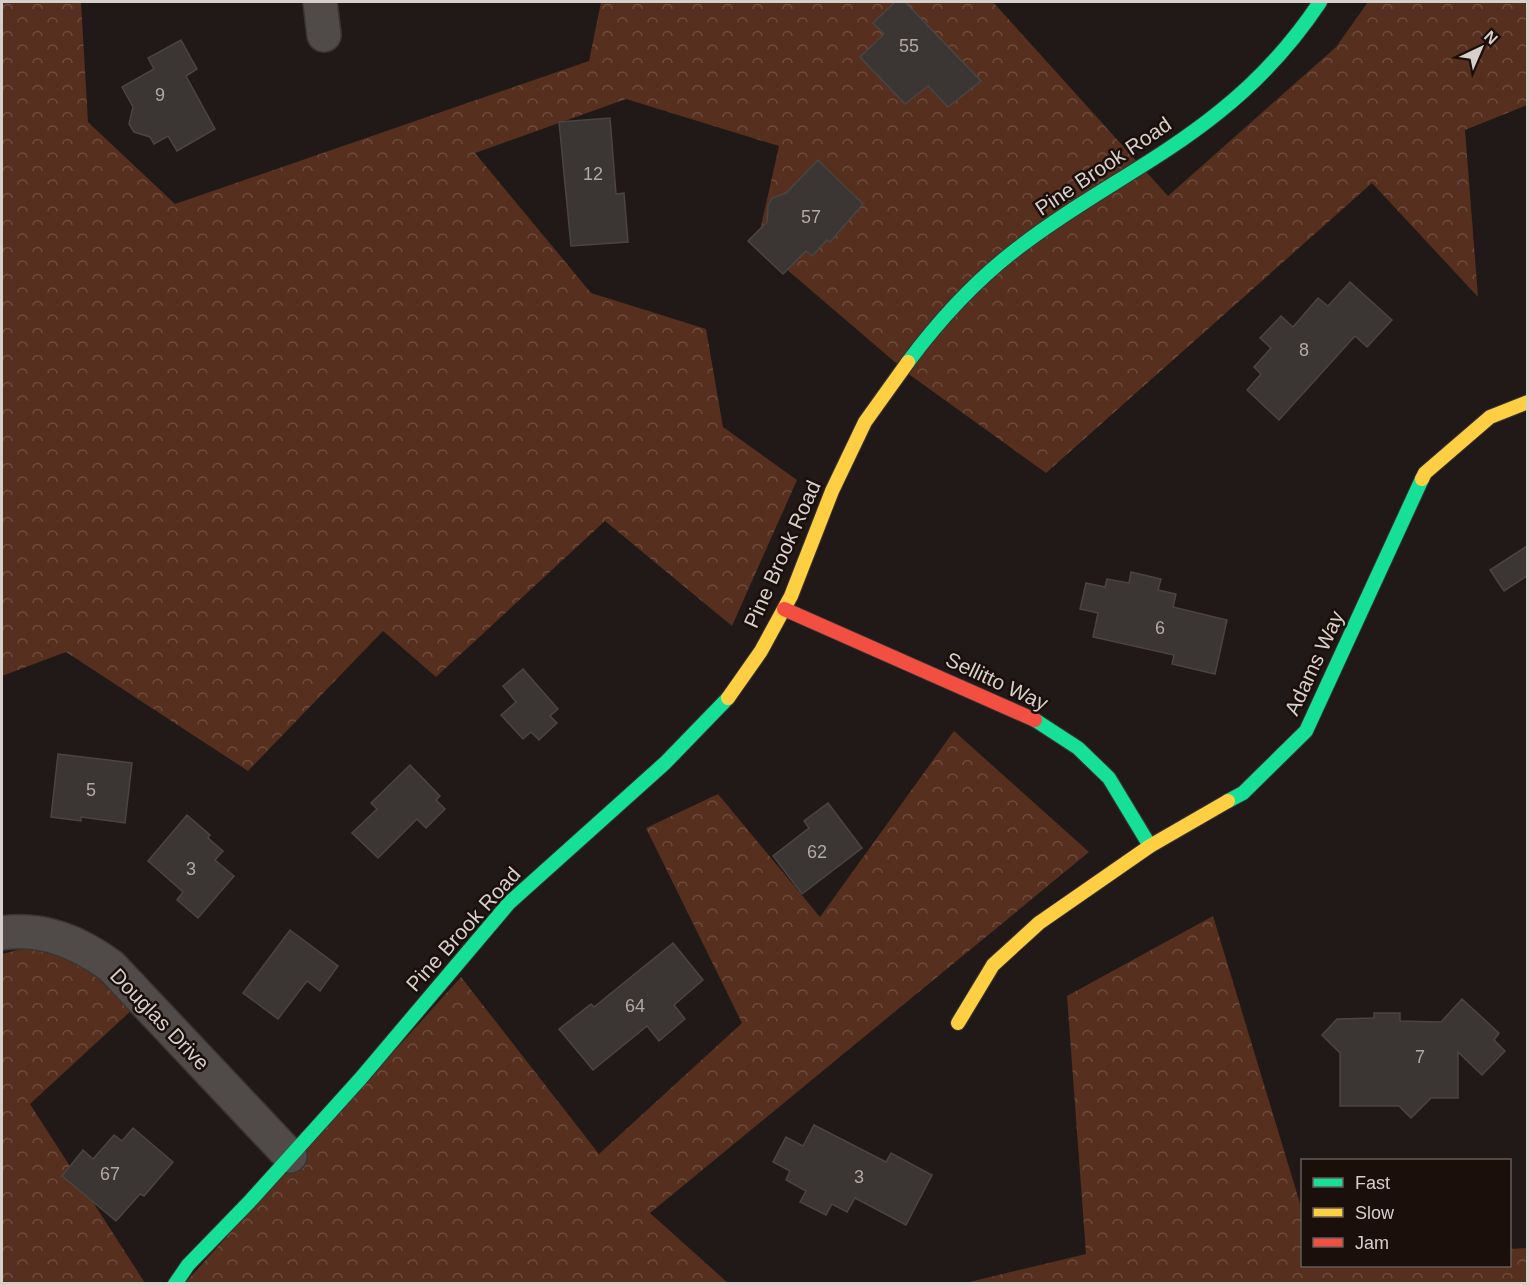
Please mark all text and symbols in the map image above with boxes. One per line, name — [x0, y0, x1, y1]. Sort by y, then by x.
north arrow — [1451, 18, 1511, 78]
text: N — [1481, 27, 1501, 48]
house number: 55 — [899, 36, 919, 56]
house number: 9 — [155, 85, 165, 105]
street label: Pine Brook Road — [1031, 112, 1175, 220]
house number: 12 — [583, 164, 603, 184]
house number: 57 — [801, 207, 821, 227]
house number: 8 — [1299, 340, 1309, 360]
street label: Pine Brook Road — [739, 477, 825, 631]
street label: Adams Way — [1280, 607, 1348, 719]
house number: 6 — [1155, 618, 1165, 638]
street label: Sellitto Way — [942, 647, 1052, 715]
house number: 5 — [86, 780, 96, 800]
house number: 62 — [807, 842, 827, 862]
house number: 3 — [186, 859, 196, 879]
street label: Pine Brook Road — [401, 862, 525, 996]
street label: Douglas Drive — [106, 964, 214, 1074]
house number: 64 — [625, 996, 645, 1016]
house number: 7 — [1415, 1047, 1425, 1067]
legend — [1301, 1159, 1511, 1267]
house number: 67 — [100, 1164, 120, 1184]
house number: 3 — [854, 1167, 864, 1187]
text: Fast — [1355, 1173, 1390, 1193]
text: Slow — [1355, 1203, 1395, 1223]
text: Jam — [1355, 1233, 1389, 1253]

